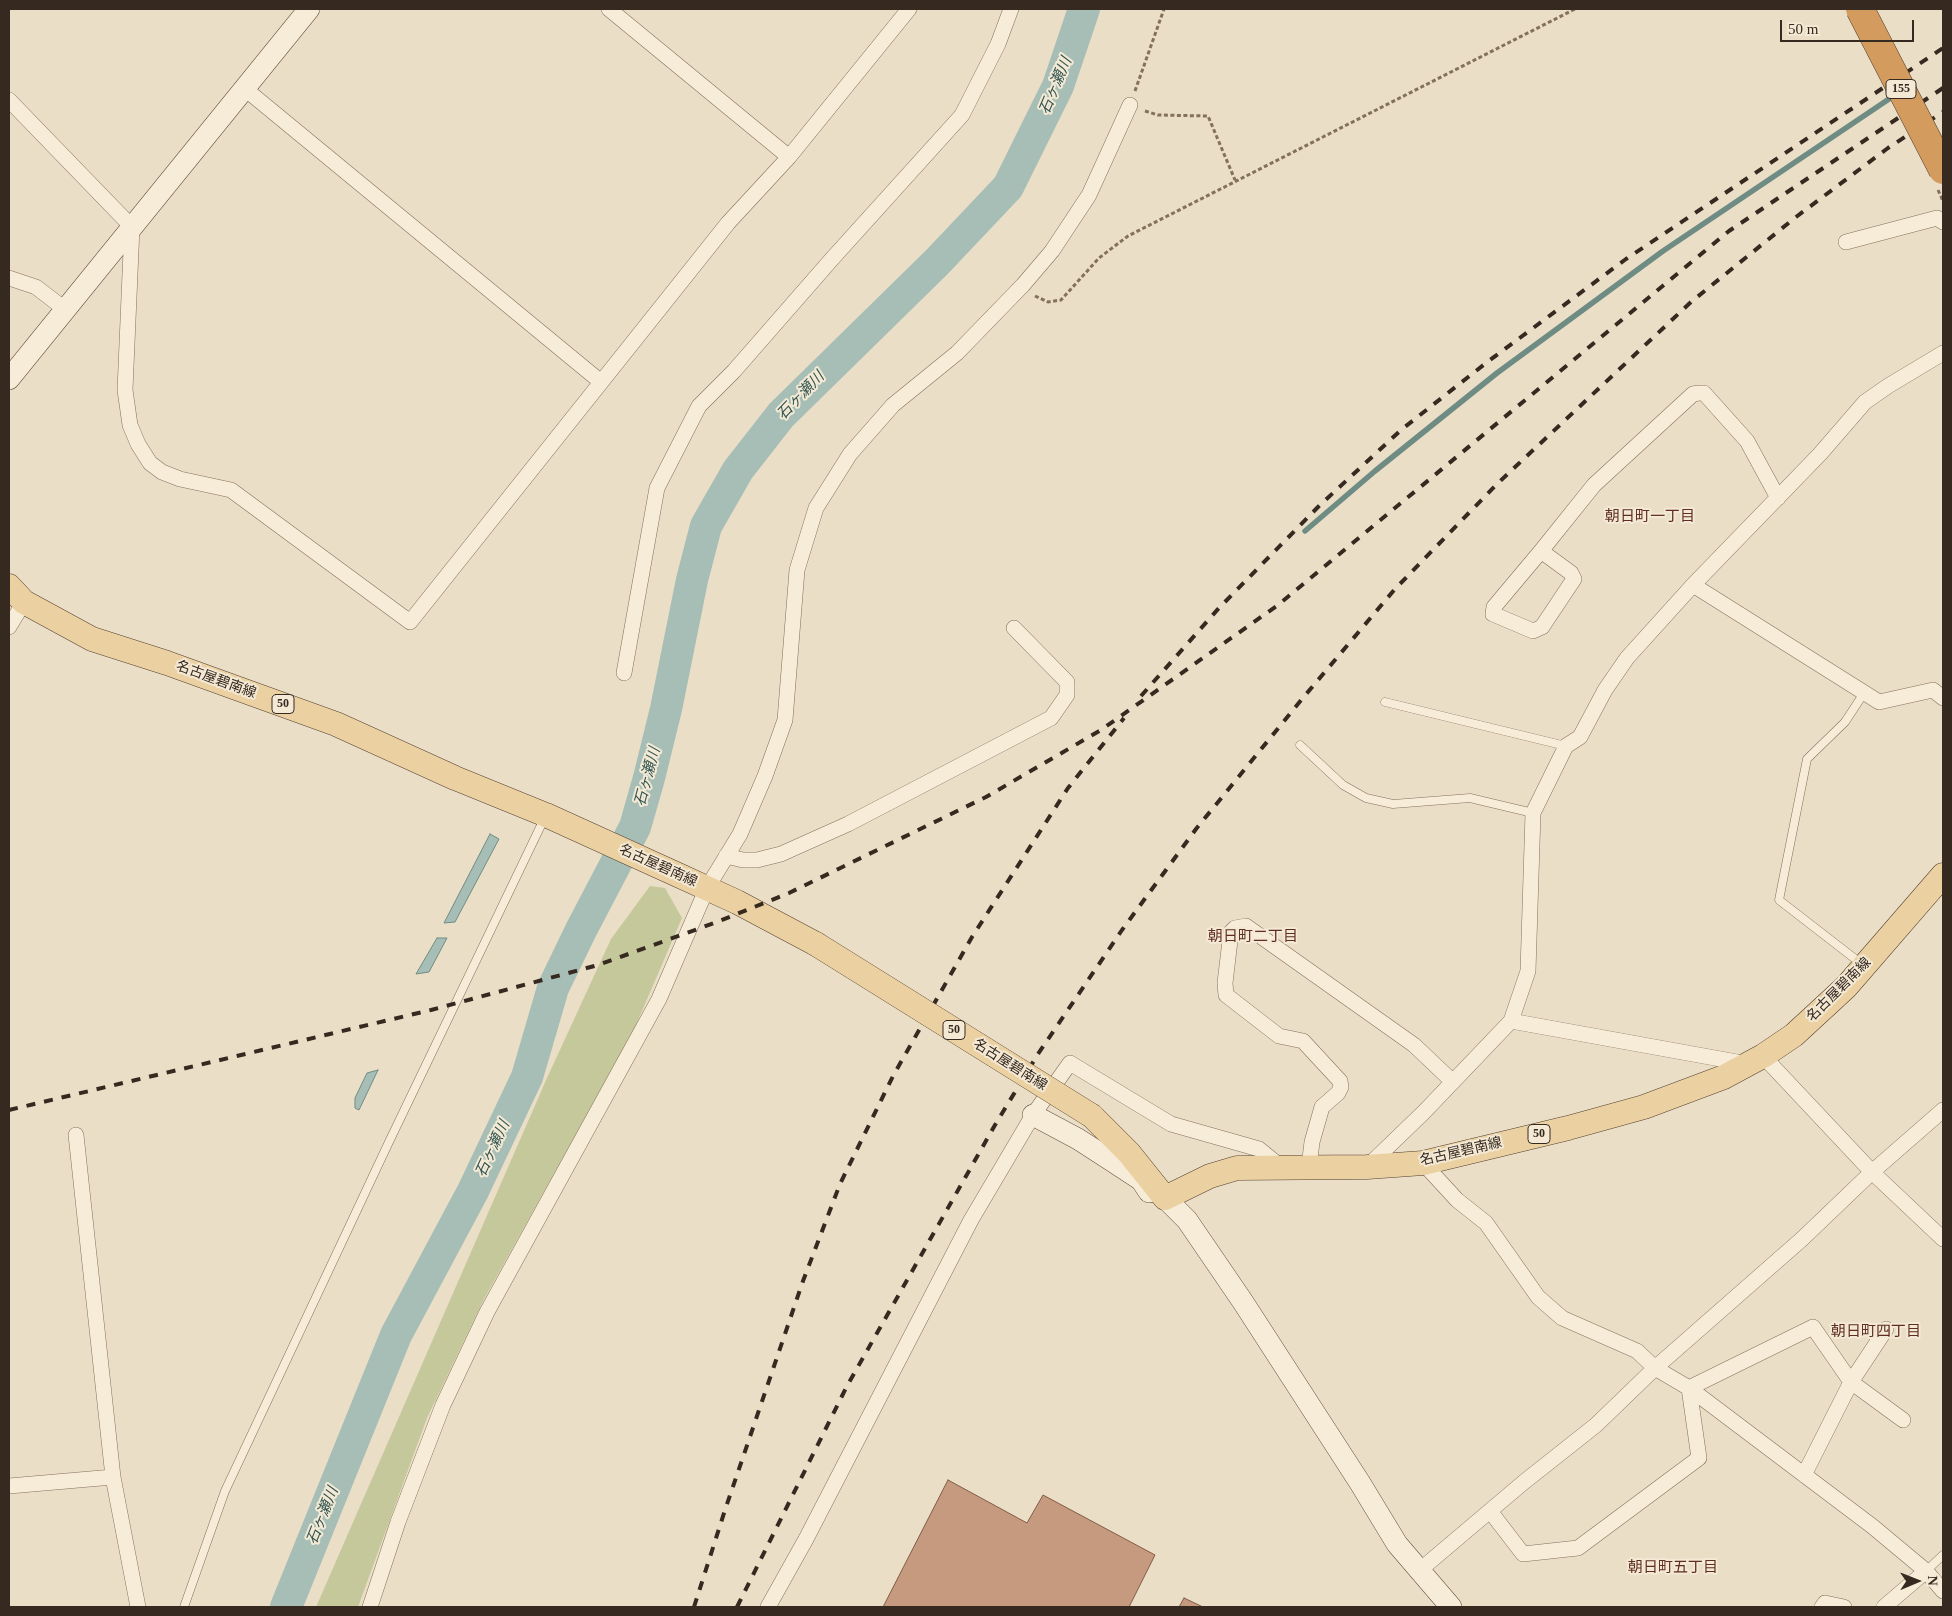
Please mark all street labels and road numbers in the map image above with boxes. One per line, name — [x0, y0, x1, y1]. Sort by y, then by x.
road number: 155 — [1886, 80, 1916, 98]
street label: 名古屋碧南線 — [174, 658, 258, 702]
road number: 50 — [272, 694, 294, 714]
street label: 名古屋碧南線 — [616, 841, 700, 891]
street label: 名古屋碧南線 — [1803, 954, 1875, 1026]
road number: 50 — [943, 1020, 965, 1040]
street label: 名古屋碧南線 — [970, 1036, 1050, 1094]
road number: 50 — [1528, 1124, 1550, 1144]
street label: 名古屋碧南線 — [1418, 1134, 1504, 1170]

